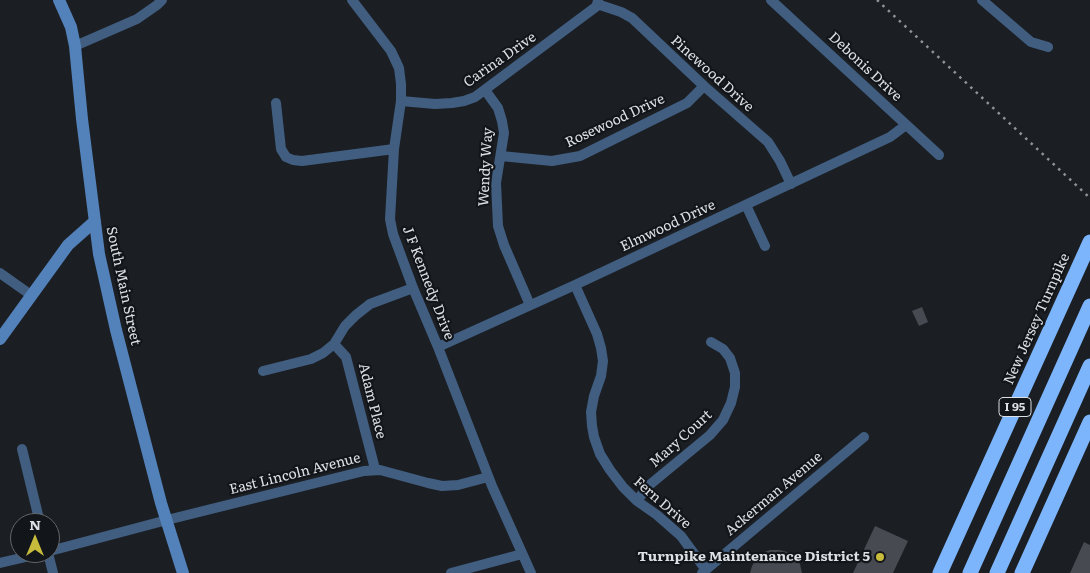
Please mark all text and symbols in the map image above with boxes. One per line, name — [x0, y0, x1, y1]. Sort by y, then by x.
street label: Carina Drive — [460, 29, 540, 91]
street label: Debonis Drive — [825, 29, 905, 105]
street label: Pinewood Drive — [667, 32, 757, 116]
street label: Rosewood Drive — [563, 91, 667, 151]
street label: Wendy Way — [476, 127, 496, 207]
street label: Elmwood Drive — [618, 197, 718, 255]
street label: J F Kennedy Drive — [399, 224, 457, 342]
street label: South Main Street — [102, 225, 144, 347]
street label: New Jersey Turnpike — [1000, 251, 1074, 387]
street label: Adam Place — [354, 361, 390, 441]
road number: I 95 — [999, 398, 1031, 417]
street label: Mary Court — [646, 407, 716, 471]
street label: Ackerman Avenue — [722, 449, 826, 539]
street label: East Lincoln Avenue — [228, 450, 362, 498]
street label: Fern Drive — [630, 473, 694, 533]
north arrow — [10, 513, 60, 563]
text: N — [29, 514, 41, 534]
place label: Turnpike Maintenance District 5 — [637, 549, 870, 565]
marker: Turnpike Maintenance District 5 — [874, 551, 886, 563]

